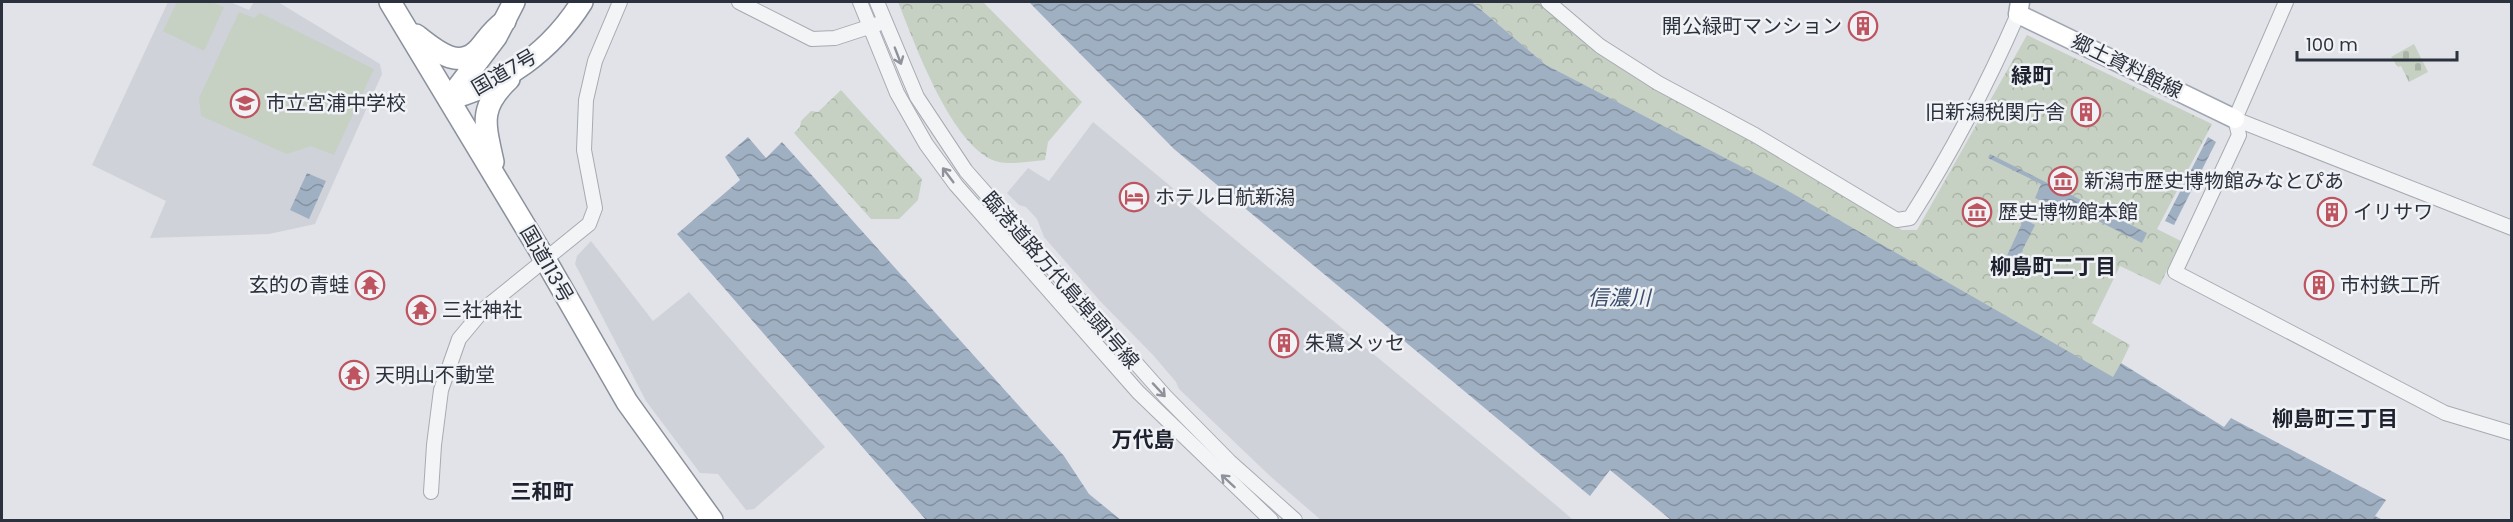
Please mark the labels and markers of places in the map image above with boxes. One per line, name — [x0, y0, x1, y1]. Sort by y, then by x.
building icon: 開公緑町マンション — [1847, 10, 1879, 42]
place label: 開公緑町マンション — [1662, 12, 1842, 40]
school or university icon: 市立宮浦中学校 — [229, 87, 261, 119]
place label: 市立宮浦中学校 — [266, 89, 406, 117]
building icon: 旧新潟税関庁舎 — [2070, 96, 2102, 128]
place label: 旧新潟税関庁舎 — [1925, 98, 2065, 126]
museum icon: 新潟市歴史博物館みなとぴあ — [2047, 165, 2079, 197]
place label: 新潟市歴史博物館みなとぴあ — [2084, 167, 2344, 195]
hotel icon: ホテル日航新潟 — [1118, 181, 1150, 213]
place label: ホテル日航新潟 — [1155, 183, 1295, 211]
museum icon: 歴史博物館本館 — [1961, 196, 1993, 228]
building icon: イリサワ — [2316, 196, 2348, 228]
place label: 歴史博物館本館 — [1998, 198, 2138, 226]
place label: イリサワ — [2353, 198, 2433, 226]
temple icon: 玄的の青蛙 — [354, 269, 386, 301]
building icon: 市村鉄工所 — [2303, 269, 2335, 301]
place label: 玄的の青蛙 — [249, 271, 349, 299]
place label: 市村鉄工所 — [2340, 271, 2440, 299]
temple icon: 三社神社 — [405, 294, 437, 326]
place label: 三社神社 — [442, 296, 522, 324]
building icon: 朱鷺メッセ — [1268, 327, 1300, 359]
place label: 朱鷺メッセ — [1305, 329, 1405, 357]
temple icon: 天明山不動堂 — [338, 359, 370, 391]
place label: 天明山不動堂 — [375, 361, 495, 389]

